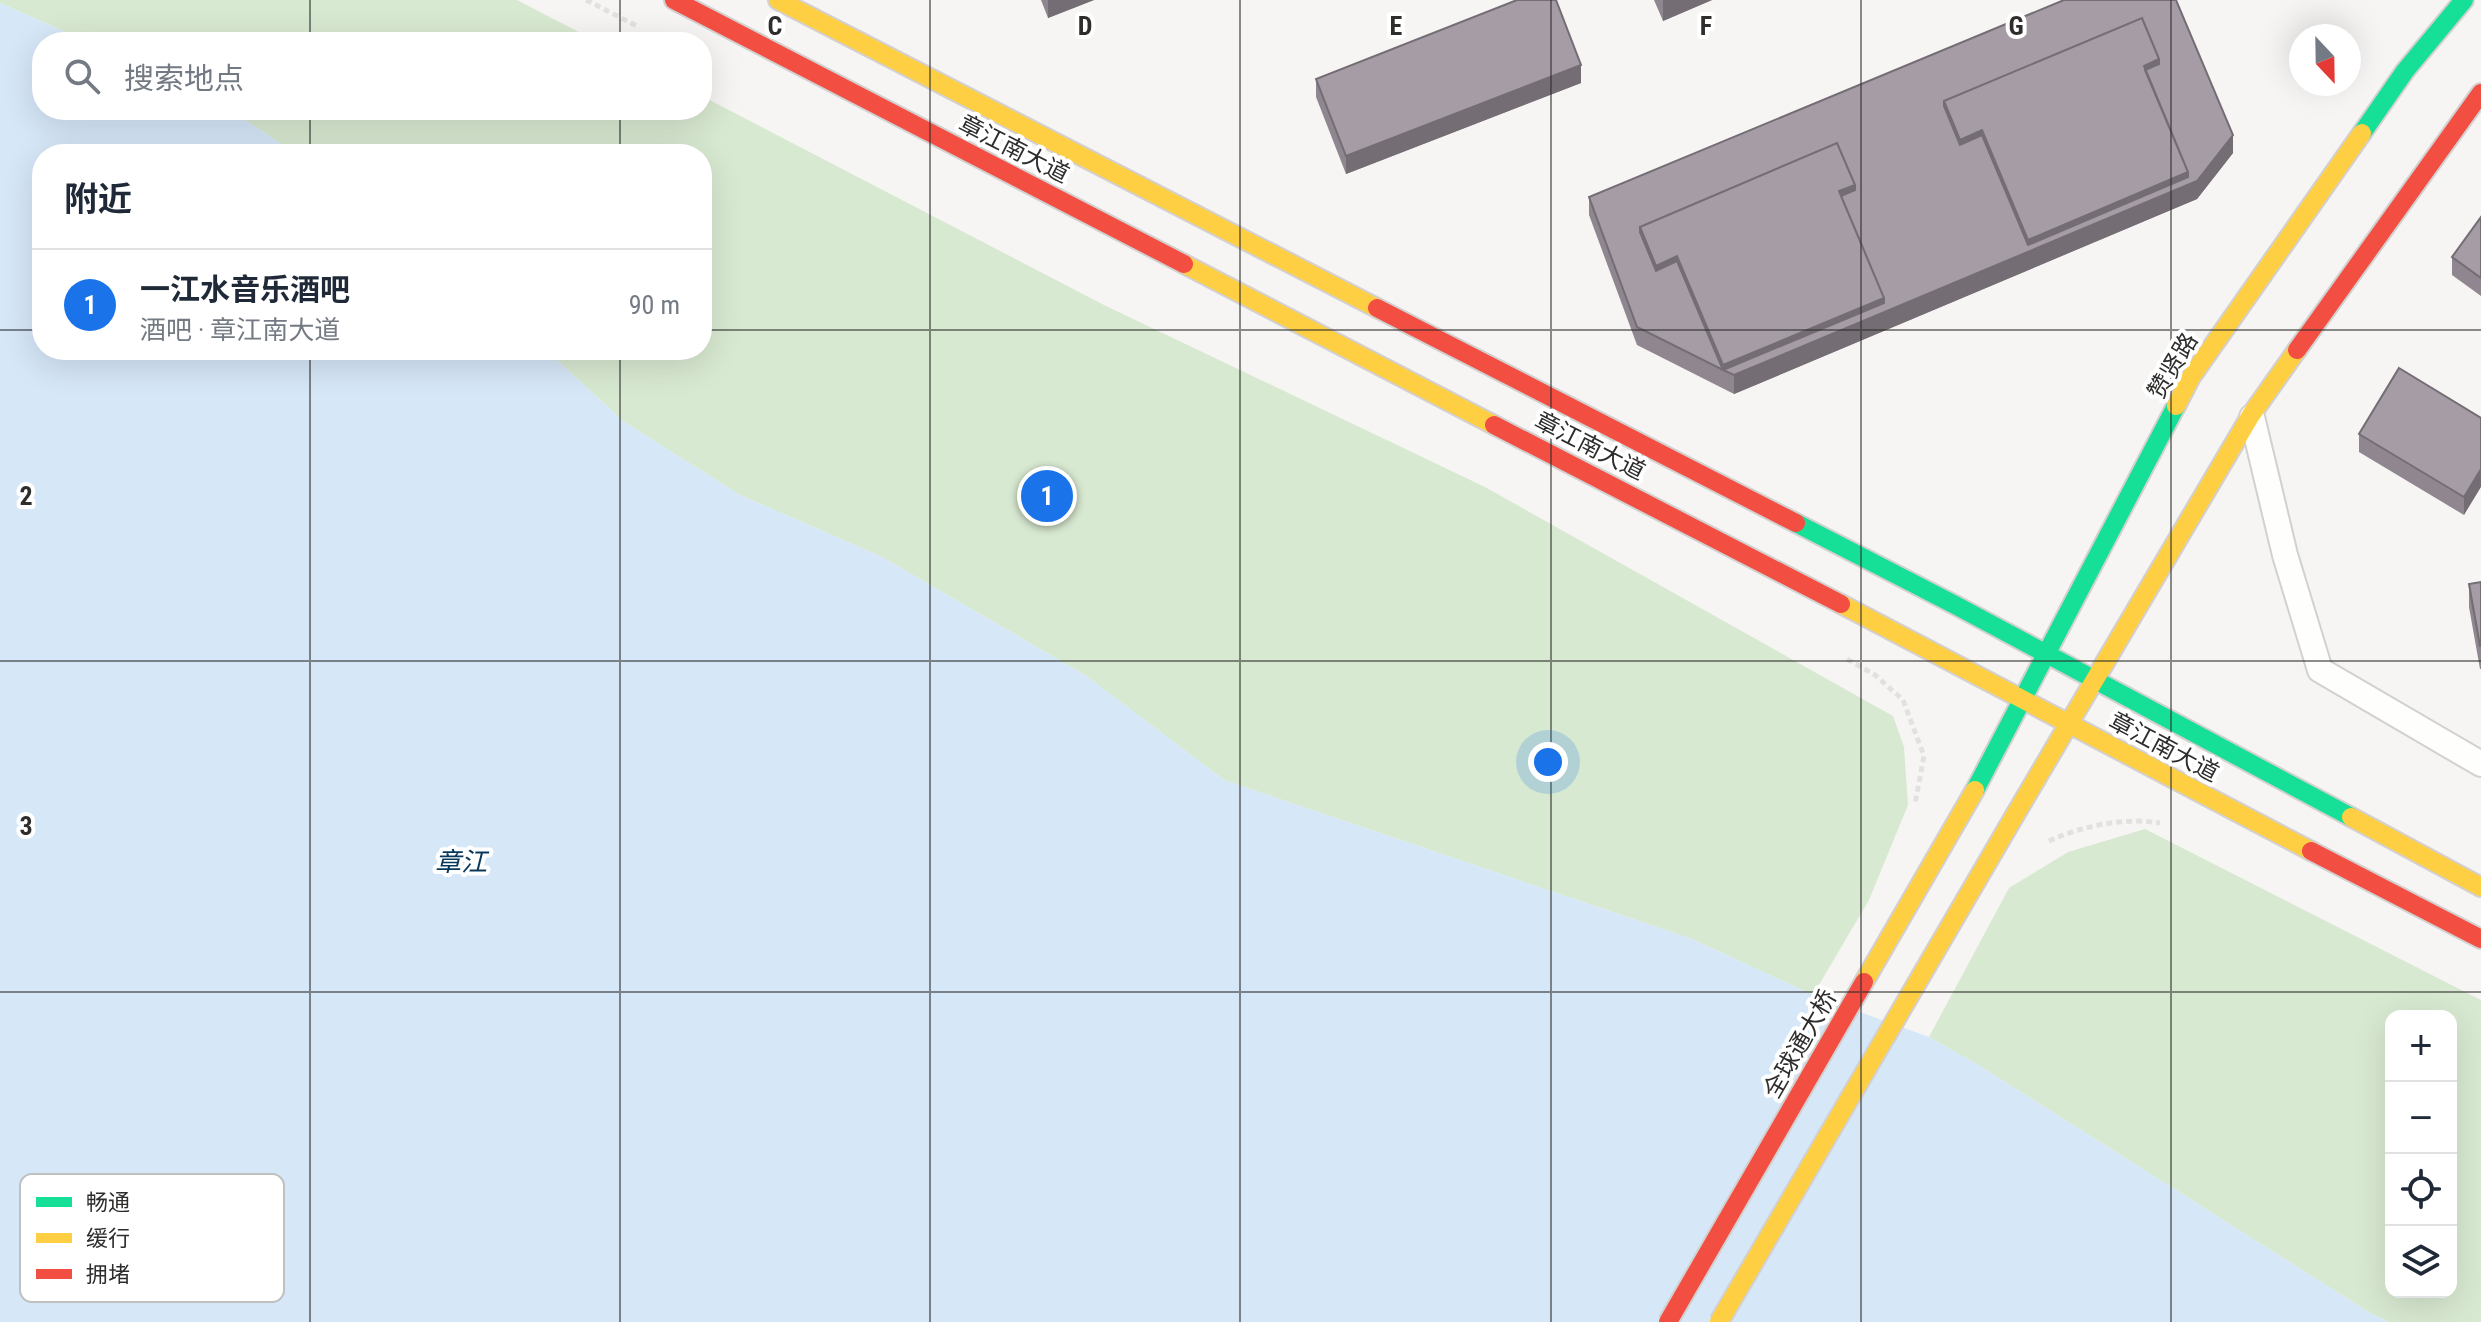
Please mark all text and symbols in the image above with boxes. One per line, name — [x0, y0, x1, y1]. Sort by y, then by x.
text: C — [768, 11, 783, 41]
text: D — [1078, 11, 1092, 41]
text: E — [1390, 11, 1403, 41]
text: F — [1700, 11, 1712, 41]
text: G — [2008, 11, 2024, 41]
north arrow — [2289, 24, 2361, 96]
search box — [32, 32, 712, 120]
icon: search — [60, 54, 104, 98]
text: 搜索地点 — [124, 61, 244, 96]
street label: 章江南大道 — [954, 109, 1074, 189]
text: 附近 — [64, 179, 132, 219]
text: 一江水音乐酒吧 — [140, 272, 350, 307]
text: 1 — [83, 290, 97, 320]
text: 90 m — [629, 290, 680, 320]
text: 酒吧 · 章江南大道 — [140, 315, 340, 345]
street label: 赞贤路 — [2142, 328, 2204, 404]
street label: 章江南大道 — [1530, 406, 1650, 486]
pin: 1 — [1021, 466, 1073, 526]
text: 2 — [19, 481, 33, 511]
street label: 章江南大道 — [2104, 706, 2224, 788]
your location — [1528, 742, 1568, 782]
text: 3 — [19, 811, 33, 841]
water label: 章江 — [435, 847, 490, 877]
street label: 全球通大桥 — [1758, 985, 1842, 1103]
map controls — [2385, 1010, 2457, 1298]
button: + — [2385, 1010, 2457, 1082]
button: − — [2385, 1082, 2457, 1154]
button: locate — [2385, 1154, 2457, 1226]
legend — [20, 1174, 284, 1302]
text: 畅通 — [86, 1190, 130, 1215]
text: 缓行 — [86, 1226, 130, 1251]
button: layers — [2385, 1226, 2457, 1298]
text: 拥堵 — [86, 1262, 130, 1287]

